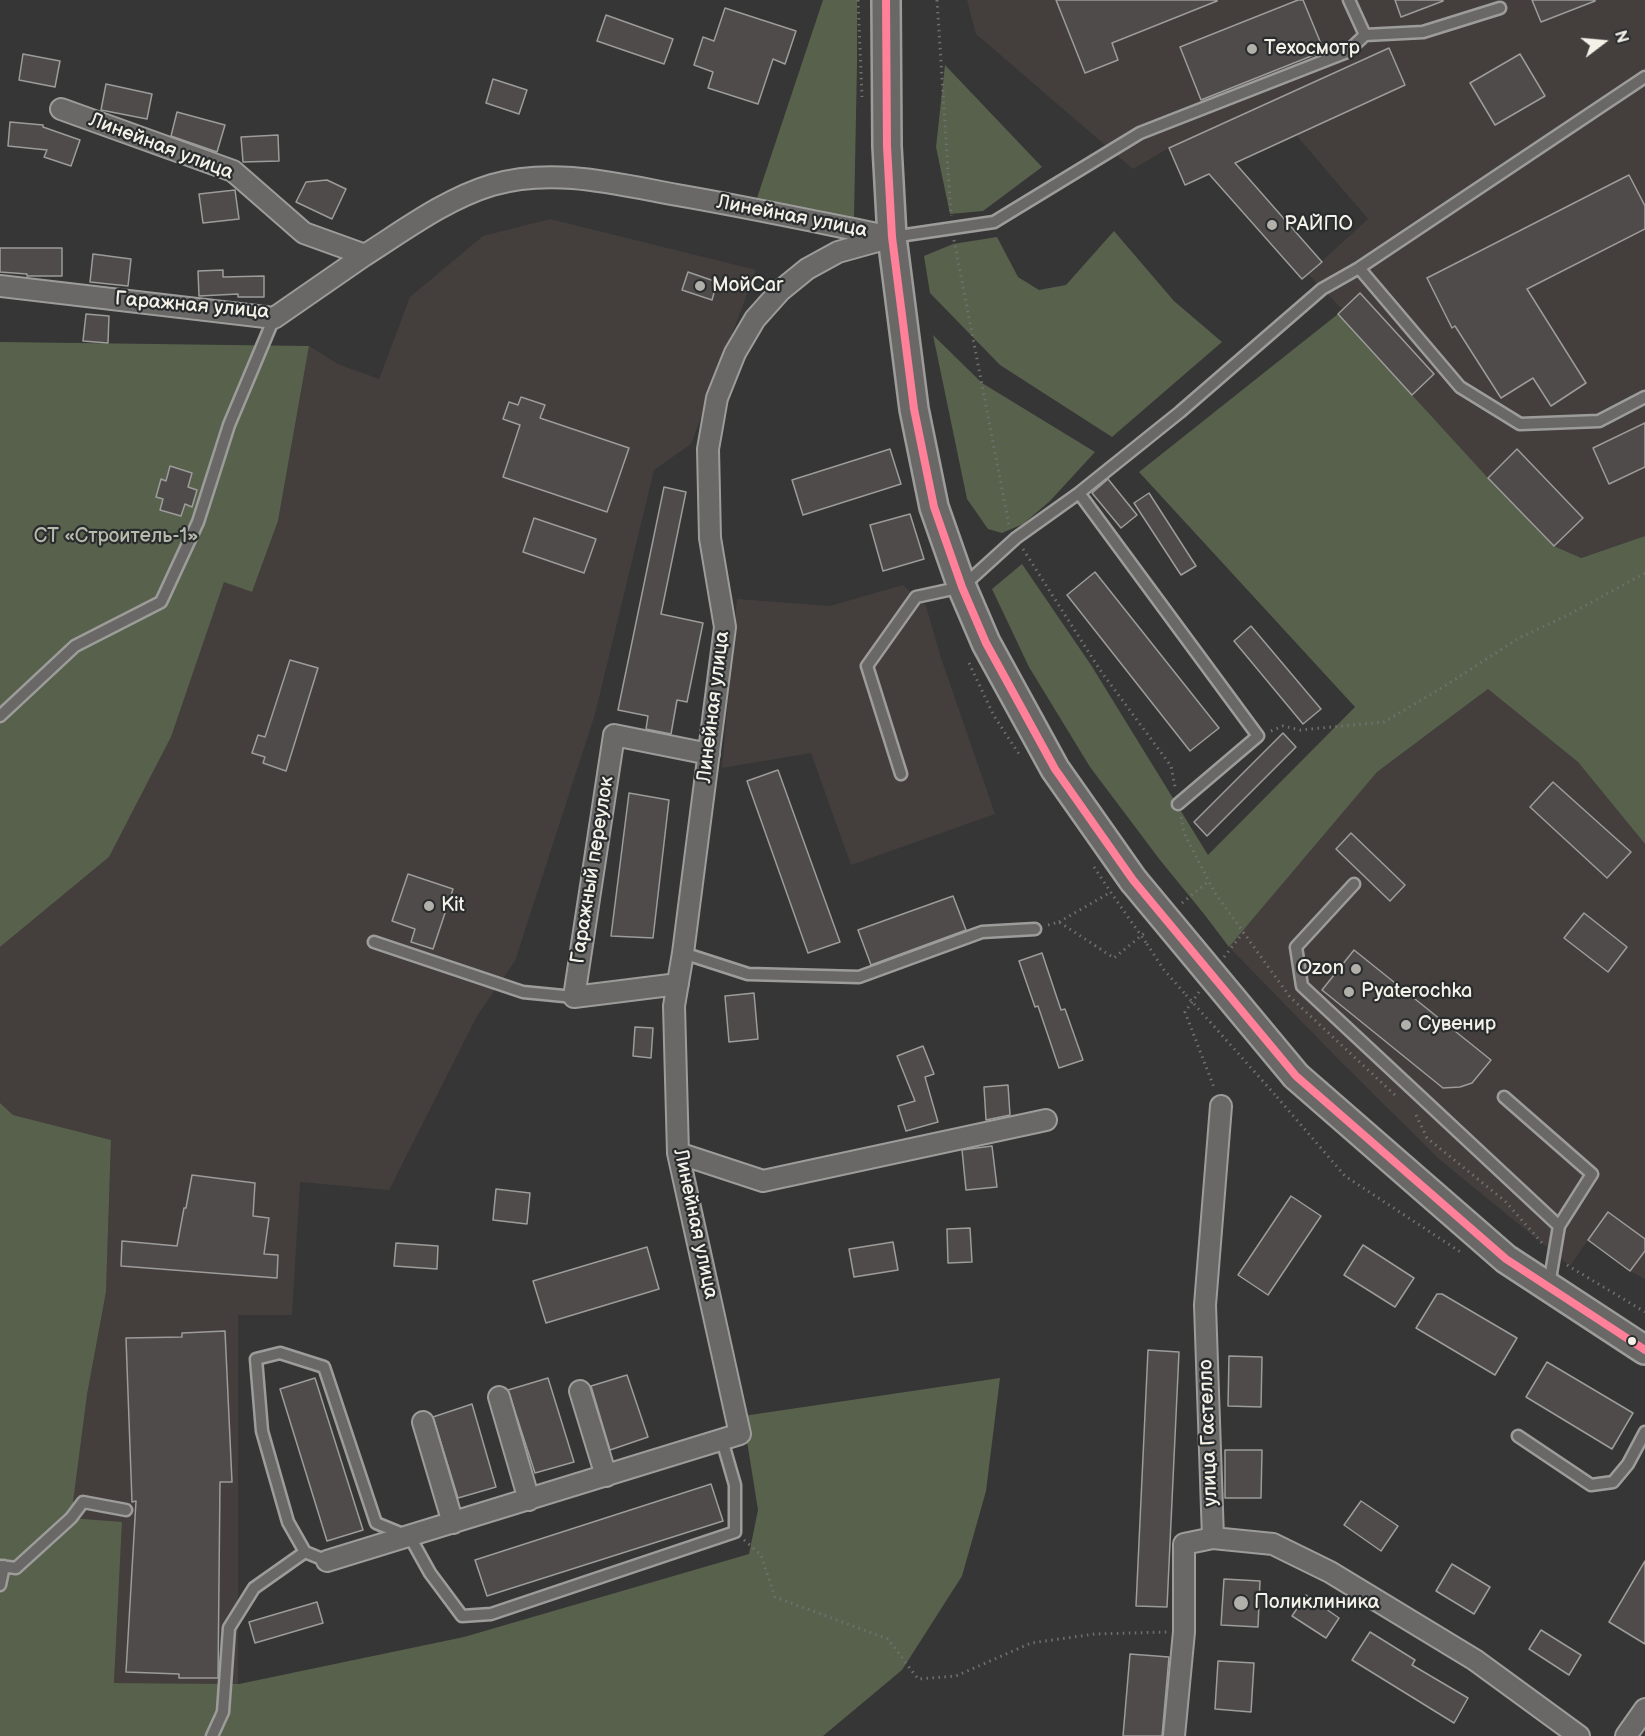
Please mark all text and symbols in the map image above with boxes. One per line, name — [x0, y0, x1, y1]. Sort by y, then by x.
north arrow — [1573, 12, 1633, 72]
text: N — [1610, 28, 1632, 45]
place label: Техосмотр — [1264, 37, 1360, 61]
marker: Техосмотр — [1245, 42, 1259, 56]
street label: Линейная улица — [85, 108, 237, 186]
street label: Линейная улица — [715, 191, 869, 243]
place label: РАЙПО — [1284, 213, 1353, 237]
marker: РАЙПО — [1265, 218, 1279, 232]
place label: МойCar — [712, 274, 783, 298]
marker: МойCar — [693, 279, 707, 293]
street label: Гаражная улица — [114, 287, 270, 325]
park label: СТ «Строитель-1» — [34, 525, 198, 549]
street label: Линейная улица — [693, 630, 735, 784]
street label: Гаражный переулок — [566, 775, 620, 965]
place label: Kit — [441, 894, 465, 918]
marker: Kit — [422, 899, 436, 913]
place label: Ozon — [1297, 957, 1344, 981]
marker: Ozon — [1349, 962, 1363, 976]
place label: Pyaterochka — [1361, 980, 1472, 1004]
marker: Pyaterochka — [1342, 985, 1356, 999]
place label: Сувенир — [1418, 1013, 1496, 1037]
marker: Сувенир — [1399, 1018, 1413, 1032]
street label: Линейная улица — [667, 1147, 723, 1301]
unlabelled marker — [1626, 1335, 1638, 1347]
street label: улица Гастелло — [1194, 1359, 1224, 1507]
place label: Поликлиника — [1254, 1591, 1379, 1615]
marker: Поликлиника — [1232, 1594, 1250, 1612]

